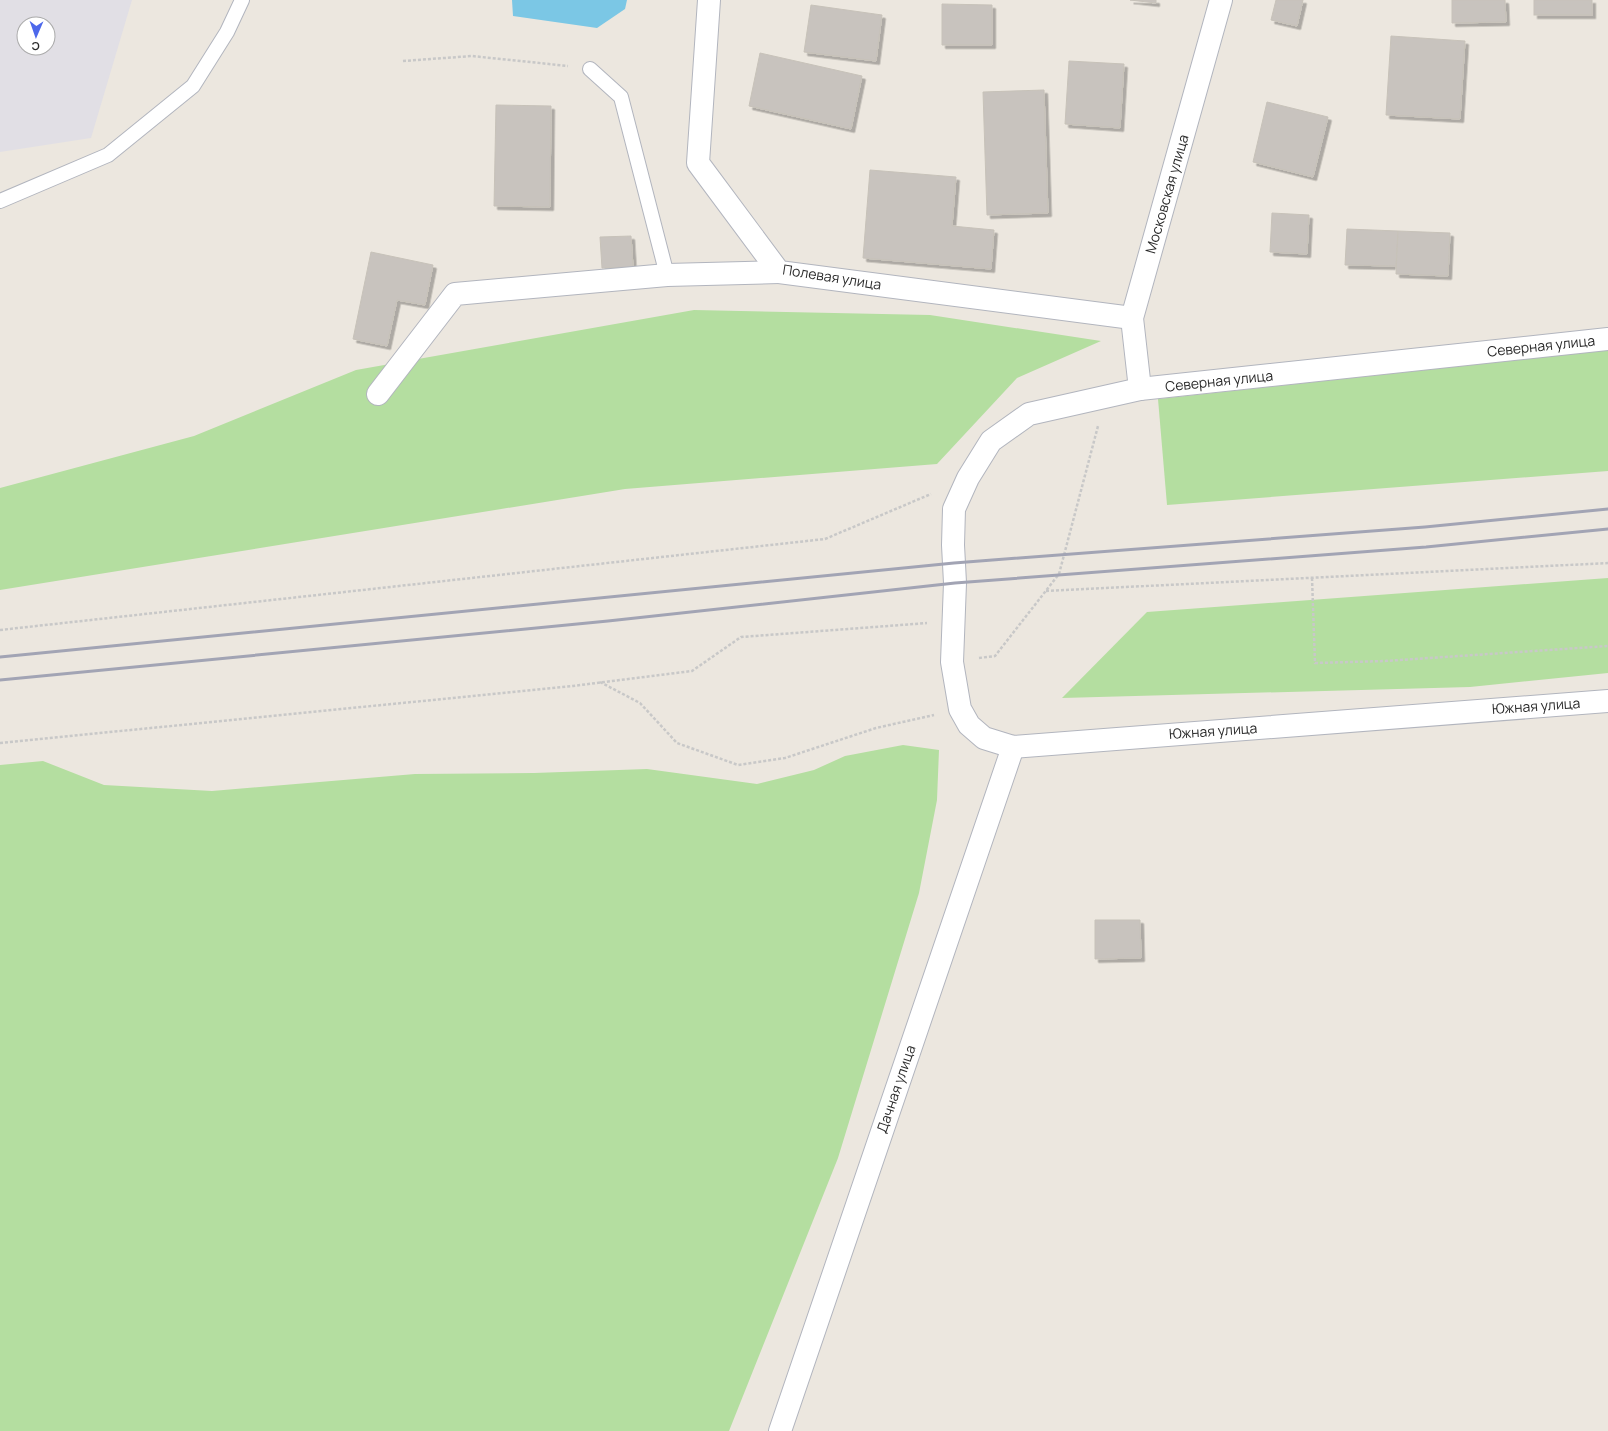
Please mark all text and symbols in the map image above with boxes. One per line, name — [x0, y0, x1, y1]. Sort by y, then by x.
north arrow — [16, 16, 56, 56]
text: С — [31, 39, 40, 54]
street label: Московская улица — [1140, 132, 1193, 256]
street label: Полевая улица — [781, 259, 883, 294]
street label: Северная улица — [1486, 330, 1596, 361]
street label: Северная улица — [1164, 365, 1274, 396]
street label: Южная улица — [1491, 693, 1581, 718]
street label: Южная улица — [1168, 718, 1258, 743]
street label: Дачная улица — [872, 1042, 919, 1135]

